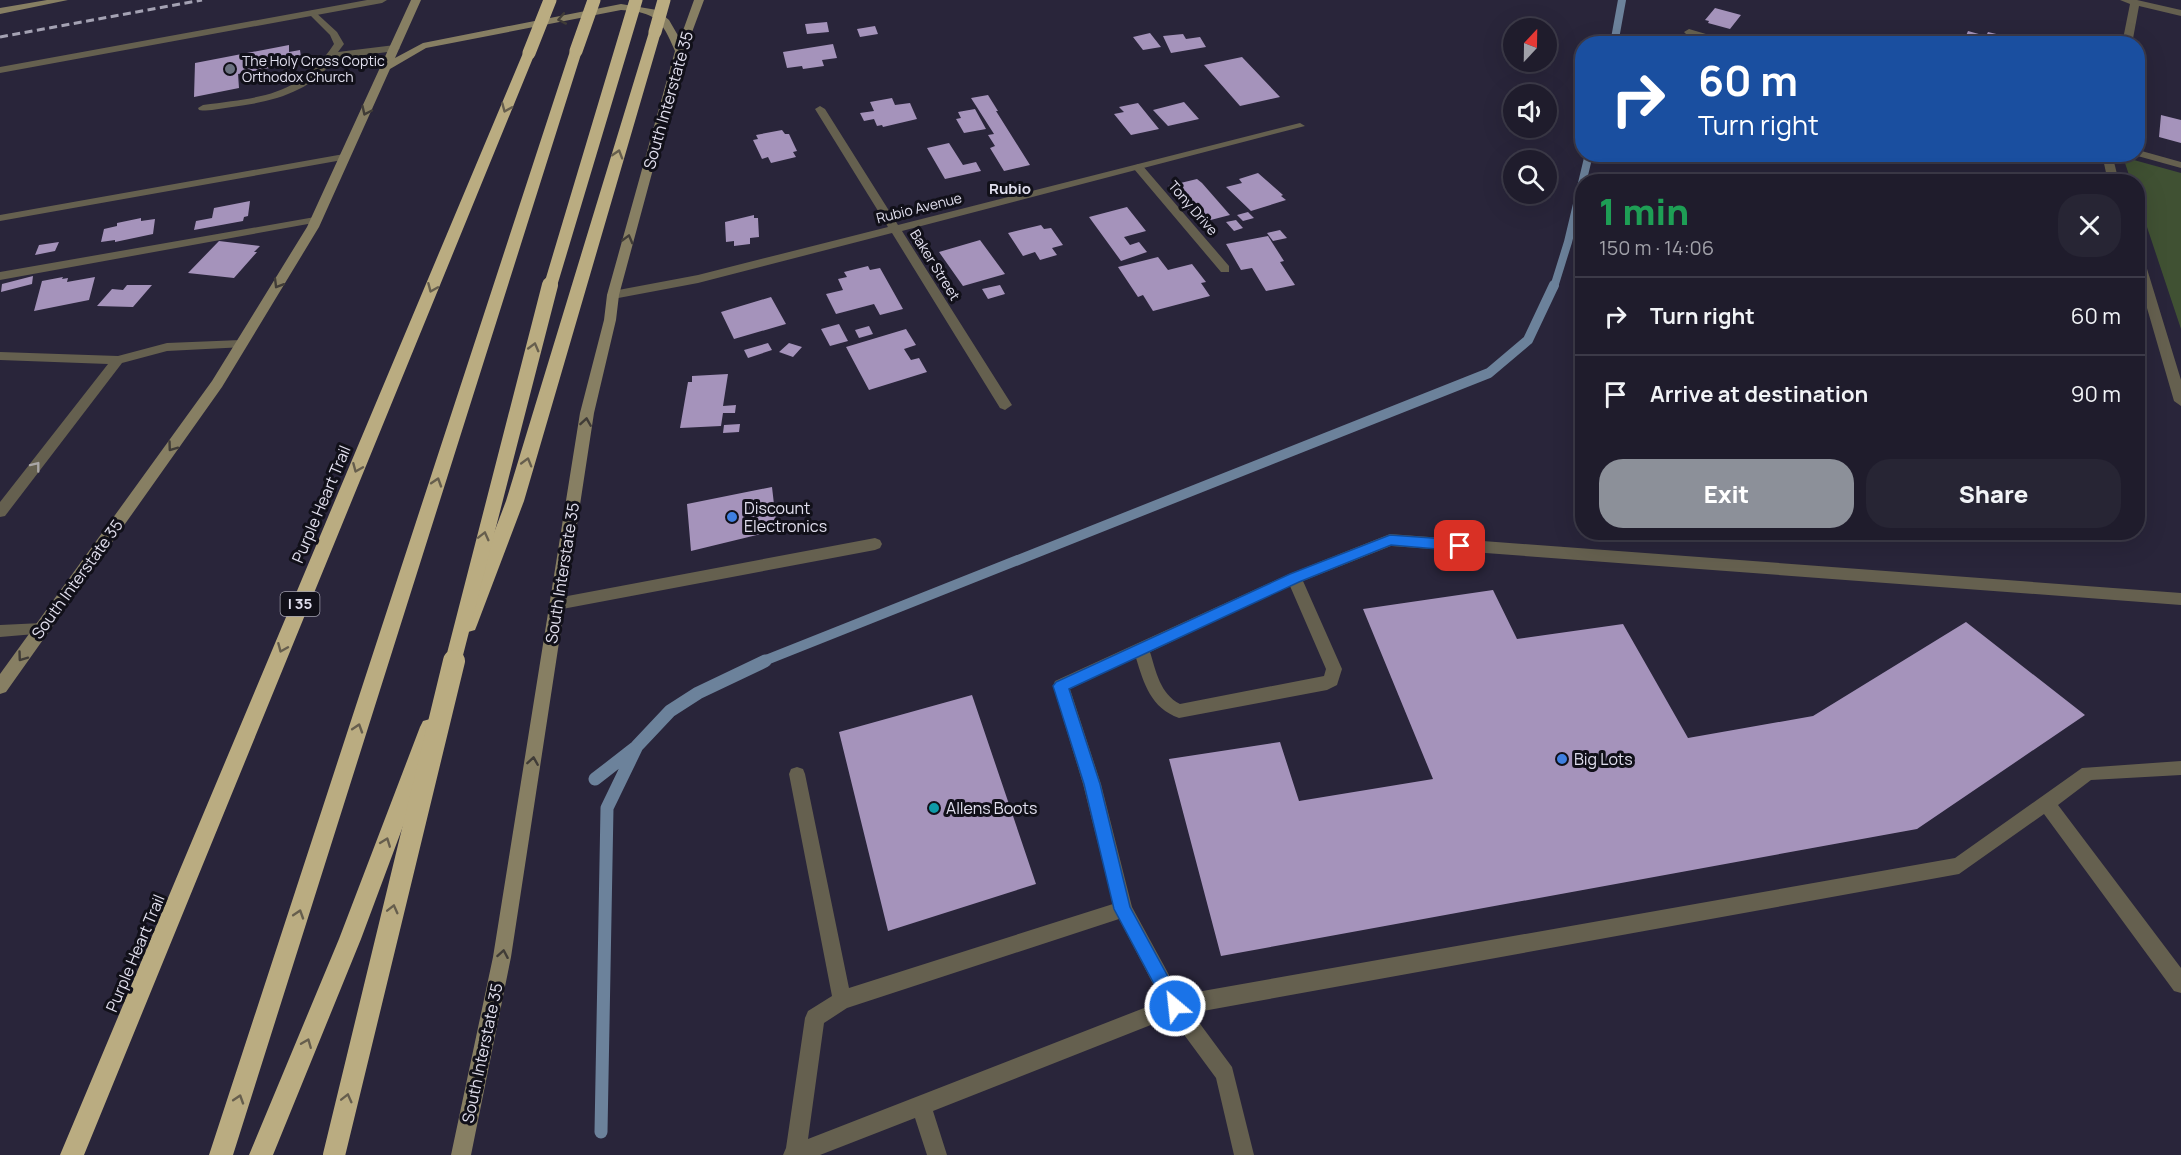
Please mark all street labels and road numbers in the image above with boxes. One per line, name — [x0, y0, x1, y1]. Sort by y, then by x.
street label: South Interstate 35 — [638, 28, 698, 172]
street label: Tony Drive — [1164, 176, 1222, 239]
street label: Rubio Avenue — [874, 188, 964, 227]
street label: Baker Street — [906, 226, 965, 304]
street label: Purple Heart Trail — [286, 442, 356, 566]
street label: South Interstate 35 — [540, 501, 584, 645]
street label: South Interstate 35 — [26, 515, 128, 643]
road number: I 35 — [280, 592, 320, 616]
street label: Purple Heart Trail — [100, 891, 170, 1015]
street label: South Interstate 35 — [456, 981, 508, 1125]

